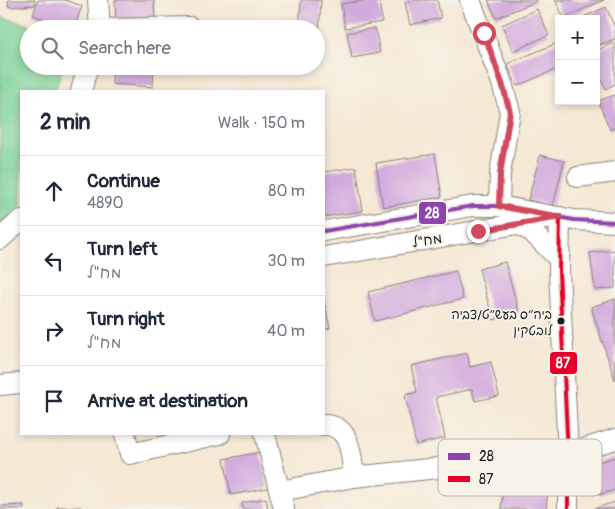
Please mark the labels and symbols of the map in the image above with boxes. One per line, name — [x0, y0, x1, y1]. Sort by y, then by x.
route start — [473, 22, 496, 45]
line badge: 28 — [418, 201, 447, 225]
text: 28 — [425, 205, 439, 222]
route end — [467, 220, 490, 243]
street label: מח"ל — [411, 230, 443, 251]
place label: ביה״ס בעש״ט/צביה לובטקין — [451, 307, 552, 339]
marker: ביה״ס בעש״ט/צביה לובטקין — [556, 316, 566, 326]
line badge: 87 — [549, 351, 578, 375]
text: 87 — [556, 355, 571, 372]
legend — [438, 439, 602, 496]
text: 28 — [479, 448, 494, 465]
text: 87 — [479, 471, 494, 488]

